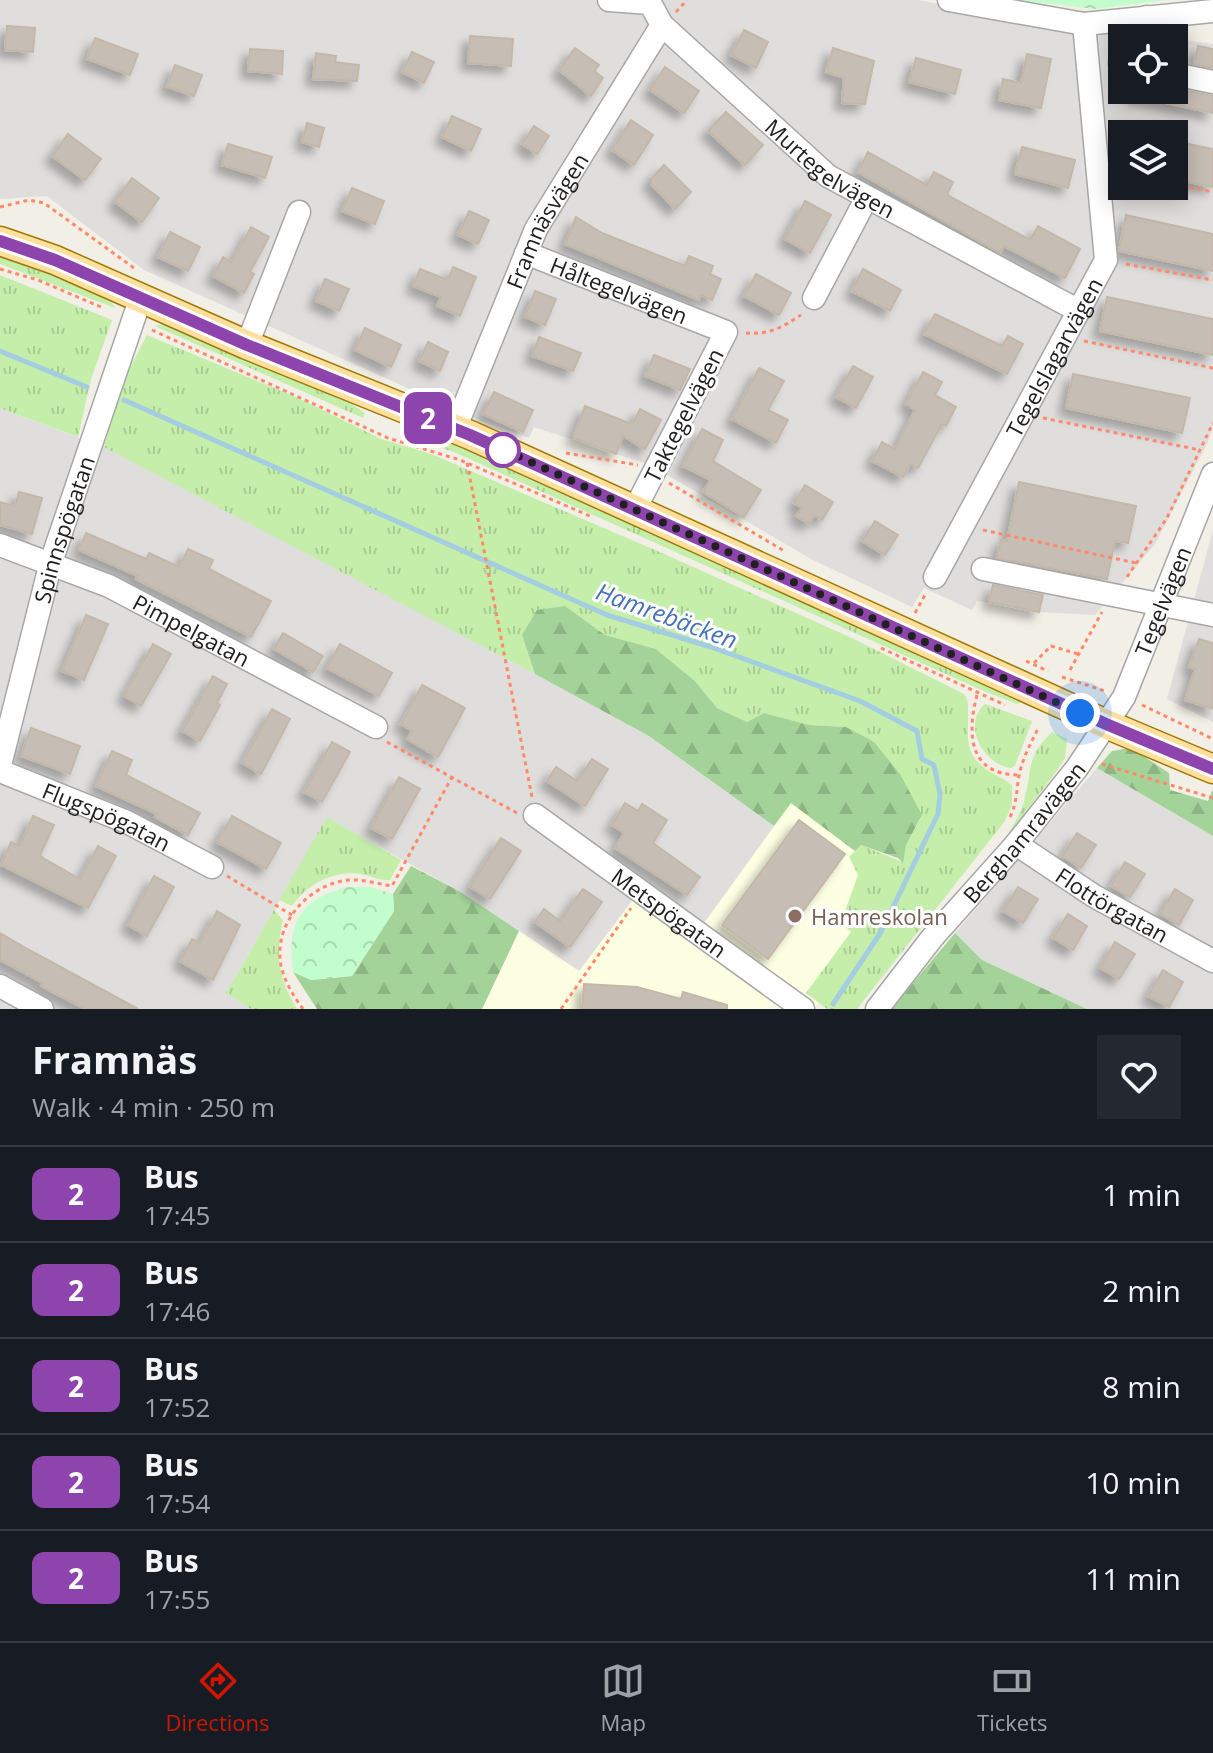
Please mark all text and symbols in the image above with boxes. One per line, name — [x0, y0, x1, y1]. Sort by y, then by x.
map controls — [1108, 24, 1188, 200]
button: locate — [1108, 24, 1188, 104]
street label: Murtegelvägen — [759, 112, 900, 224]
button: layers — [1108, 120, 1188, 200]
street label: Framnäsvägen — [498, 147, 595, 293]
street label: Håltegelvägen — [546, 249, 692, 330]
street label: Tegelslagarvägen — [999, 272, 1109, 442]
street label: Taktegelvägen — [636, 343, 730, 487]
line badge: 2 — [402, 392, 454, 444]
text: 2 — [420, 399, 436, 437]
unlabelled marker — [486, 433, 520, 467]
street label: Spinnspögatan — [26, 452, 101, 606]
street label: Tegelvägen — [1127, 542, 1198, 660]
water label: Hamrebäcken — [592, 574, 742, 656]
street label: Pimpelgatan — [128, 586, 255, 673]
your location — [1060, 693, 1100, 733]
street label: Berghamravägen — [956, 755, 1092, 909]
street label: Flugspögatan — [38, 775, 176, 858]
street label: Flottörgatan — [1050, 860, 1174, 949]
street label: Metspögatan — [606, 861, 733, 964]
place label: Hamreskolan — [811, 901, 948, 931]
marker: Hamreskolan — [786, 907, 804, 925]
text: Framnäs — [32, 1033, 197, 1085]
button: heart — [1097, 1035, 1181, 1119]
text: Walk · 4 min · 250 m — [32, 1089, 275, 1125]
text: Bus — [144, 1156, 199, 1197]
text: 1 min — [1102, 1174, 1181, 1215]
text: 2 — [68, 1175, 84, 1213]
text: 17:45 — [144, 1197, 210, 1233]
text: Bus — [144, 1252, 199, 1293]
text: 2 min — [1102, 1270, 1181, 1311]
text: 2 — [68, 1271, 84, 1309]
text: 17:46 — [144, 1293, 210, 1329]
text: Bus — [144, 1348, 199, 1389]
text: 8 min — [1102, 1366, 1181, 1407]
text: 2 — [68, 1367, 84, 1405]
text: 17:52 — [144, 1389, 210, 1425]
text: Bus — [144, 1444, 199, 1485]
text: 10 min — [1085, 1462, 1181, 1503]
text: 2 — [68, 1463, 84, 1501]
text: 17:54 — [144, 1485, 210, 1521]
text: Bus — [144, 1540, 199, 1581]
text: 11 min — [1085, 1558, 1181, 1599]
text: 2 — [68, 1559, 84, 1597]
text: 17:55 — [144, 1581, 210, 1617]
tab: Directions — [166, 1659, 270, 1737]
tab: Map — [601, 1659, 646, 1737]
tab: Tickets — [977, 1659, 1047, 1737]

